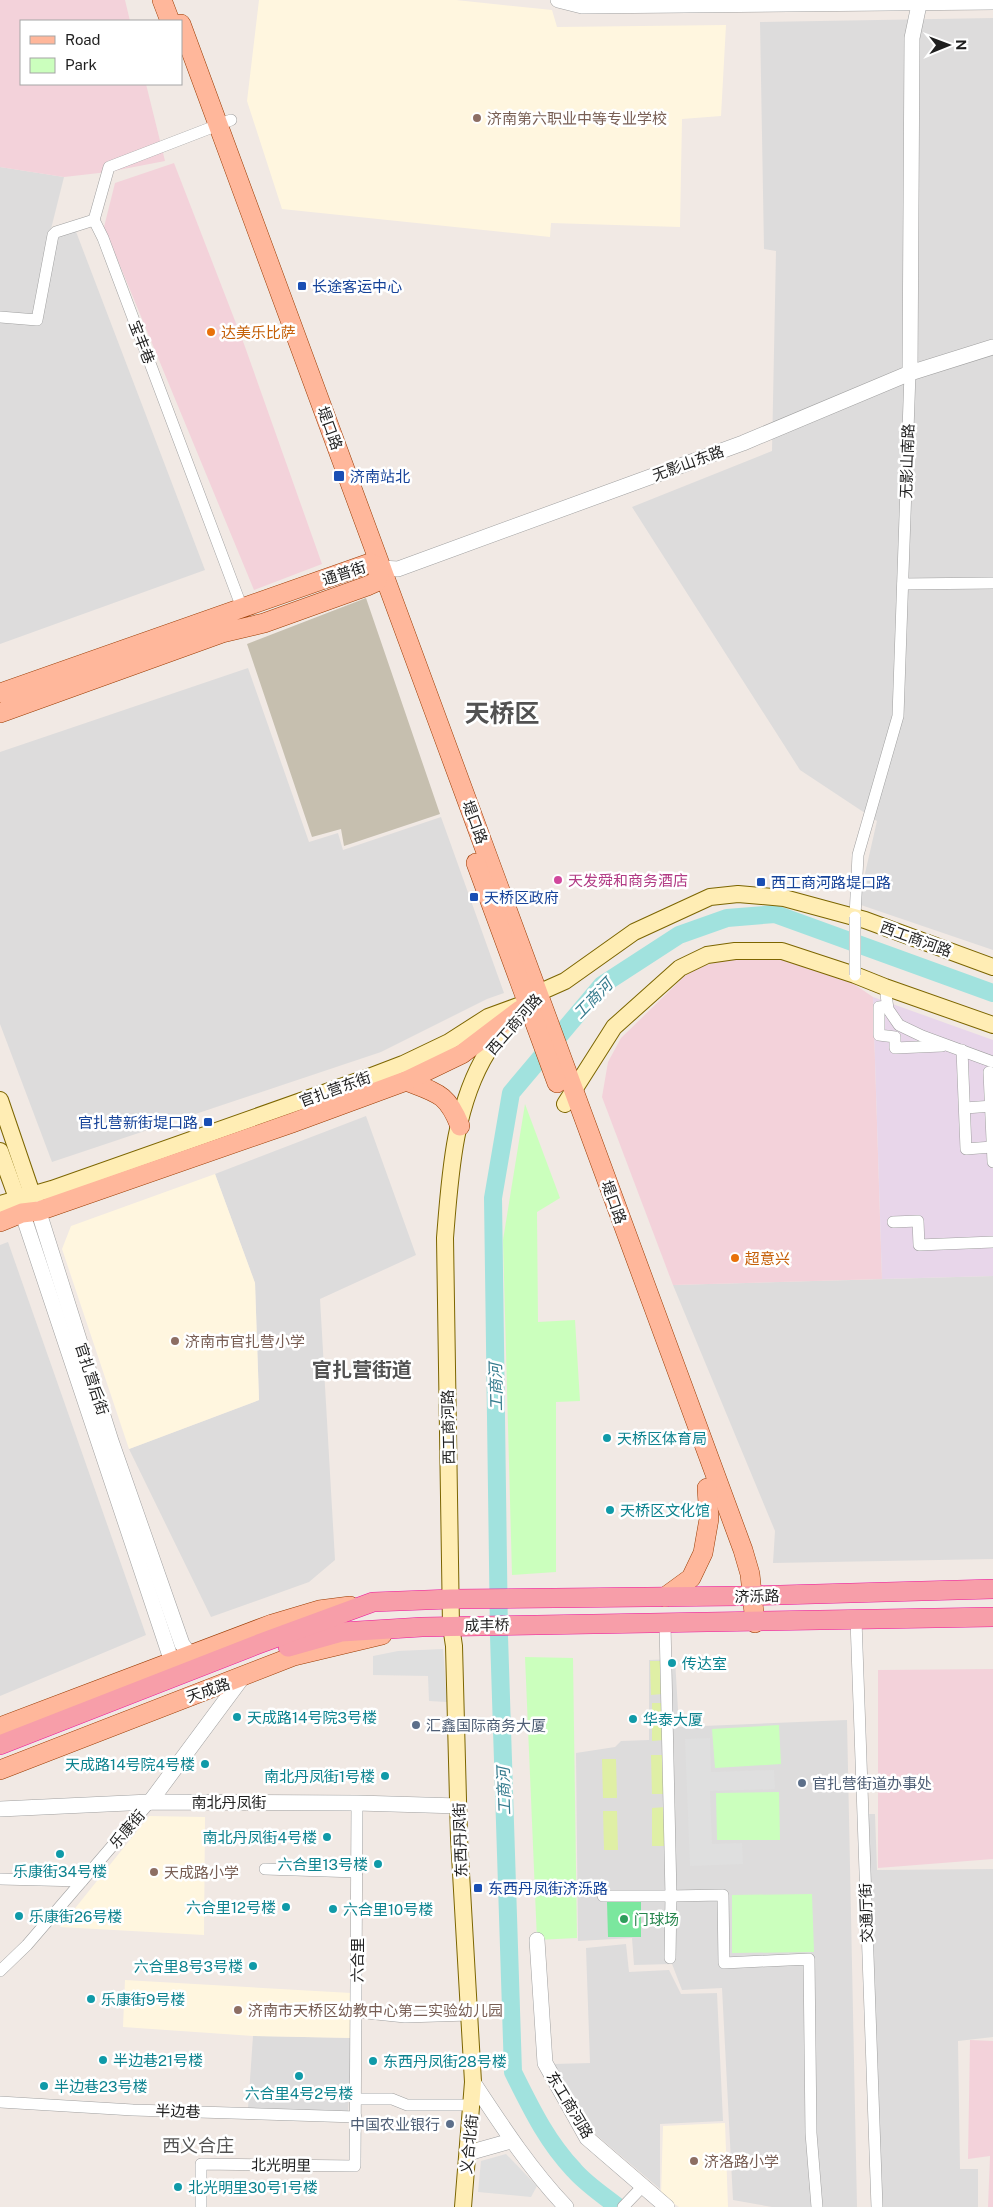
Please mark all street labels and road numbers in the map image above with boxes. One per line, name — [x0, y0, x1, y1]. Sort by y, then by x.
street label: 宝丰巷 — [126, 318, 158, 366]
street label: 堤口路 — [314, 404, 346, 452]
street label: 无影山南路 — [897, 423, 917, 499]
street label: 无影山东路 — [650, 442, 726, 484]
street label: 通普街 — [320, 558, 368, 588]
street label: 堤口路 — [459, 798, 491, 846]
street label: 西工商河路 — [878, 918, 954, 960]
street label: 西工商河路 — [483, 990, 545, 1058]
street label: 官扎营东街 — [297, 1068, 373, 1110]
street label: 堤口路 — [598, 1178, 630, 1226]
street label: 官扎营后街 — [72, 1341, 112, 1417]
street label: 西工商河路 — [439, 1389, 457, 1465]
street label: 济泺路 — [734, 1587, 780, 1605]
street label: 成丰桥 — [464, 1616, 510, 1634]
street label: 天成路 — [184, 1675, 232, 1705]
street label: 南北丹凤街 — [191, 1794, 267, 1811]
street label: 东西丹凤街 — [450, 1802, 470, 1878]
street label: 乐康街 — [106, 1806, 148, 1852]
street label: 交通厅街 — [856, 1883, 876, 1943]
street label: 六合里 — [349, 1937, 366, 1983]
street label: 东工商河路 — [543, 2068, 597, 2142]
street label: 半边巷 — [155, 2102, 201, 2120]
street label: 义合北街 — [457, 2113, 481, 2175]
street label: 北光明里 — [251, 2156, 311, 2174]

